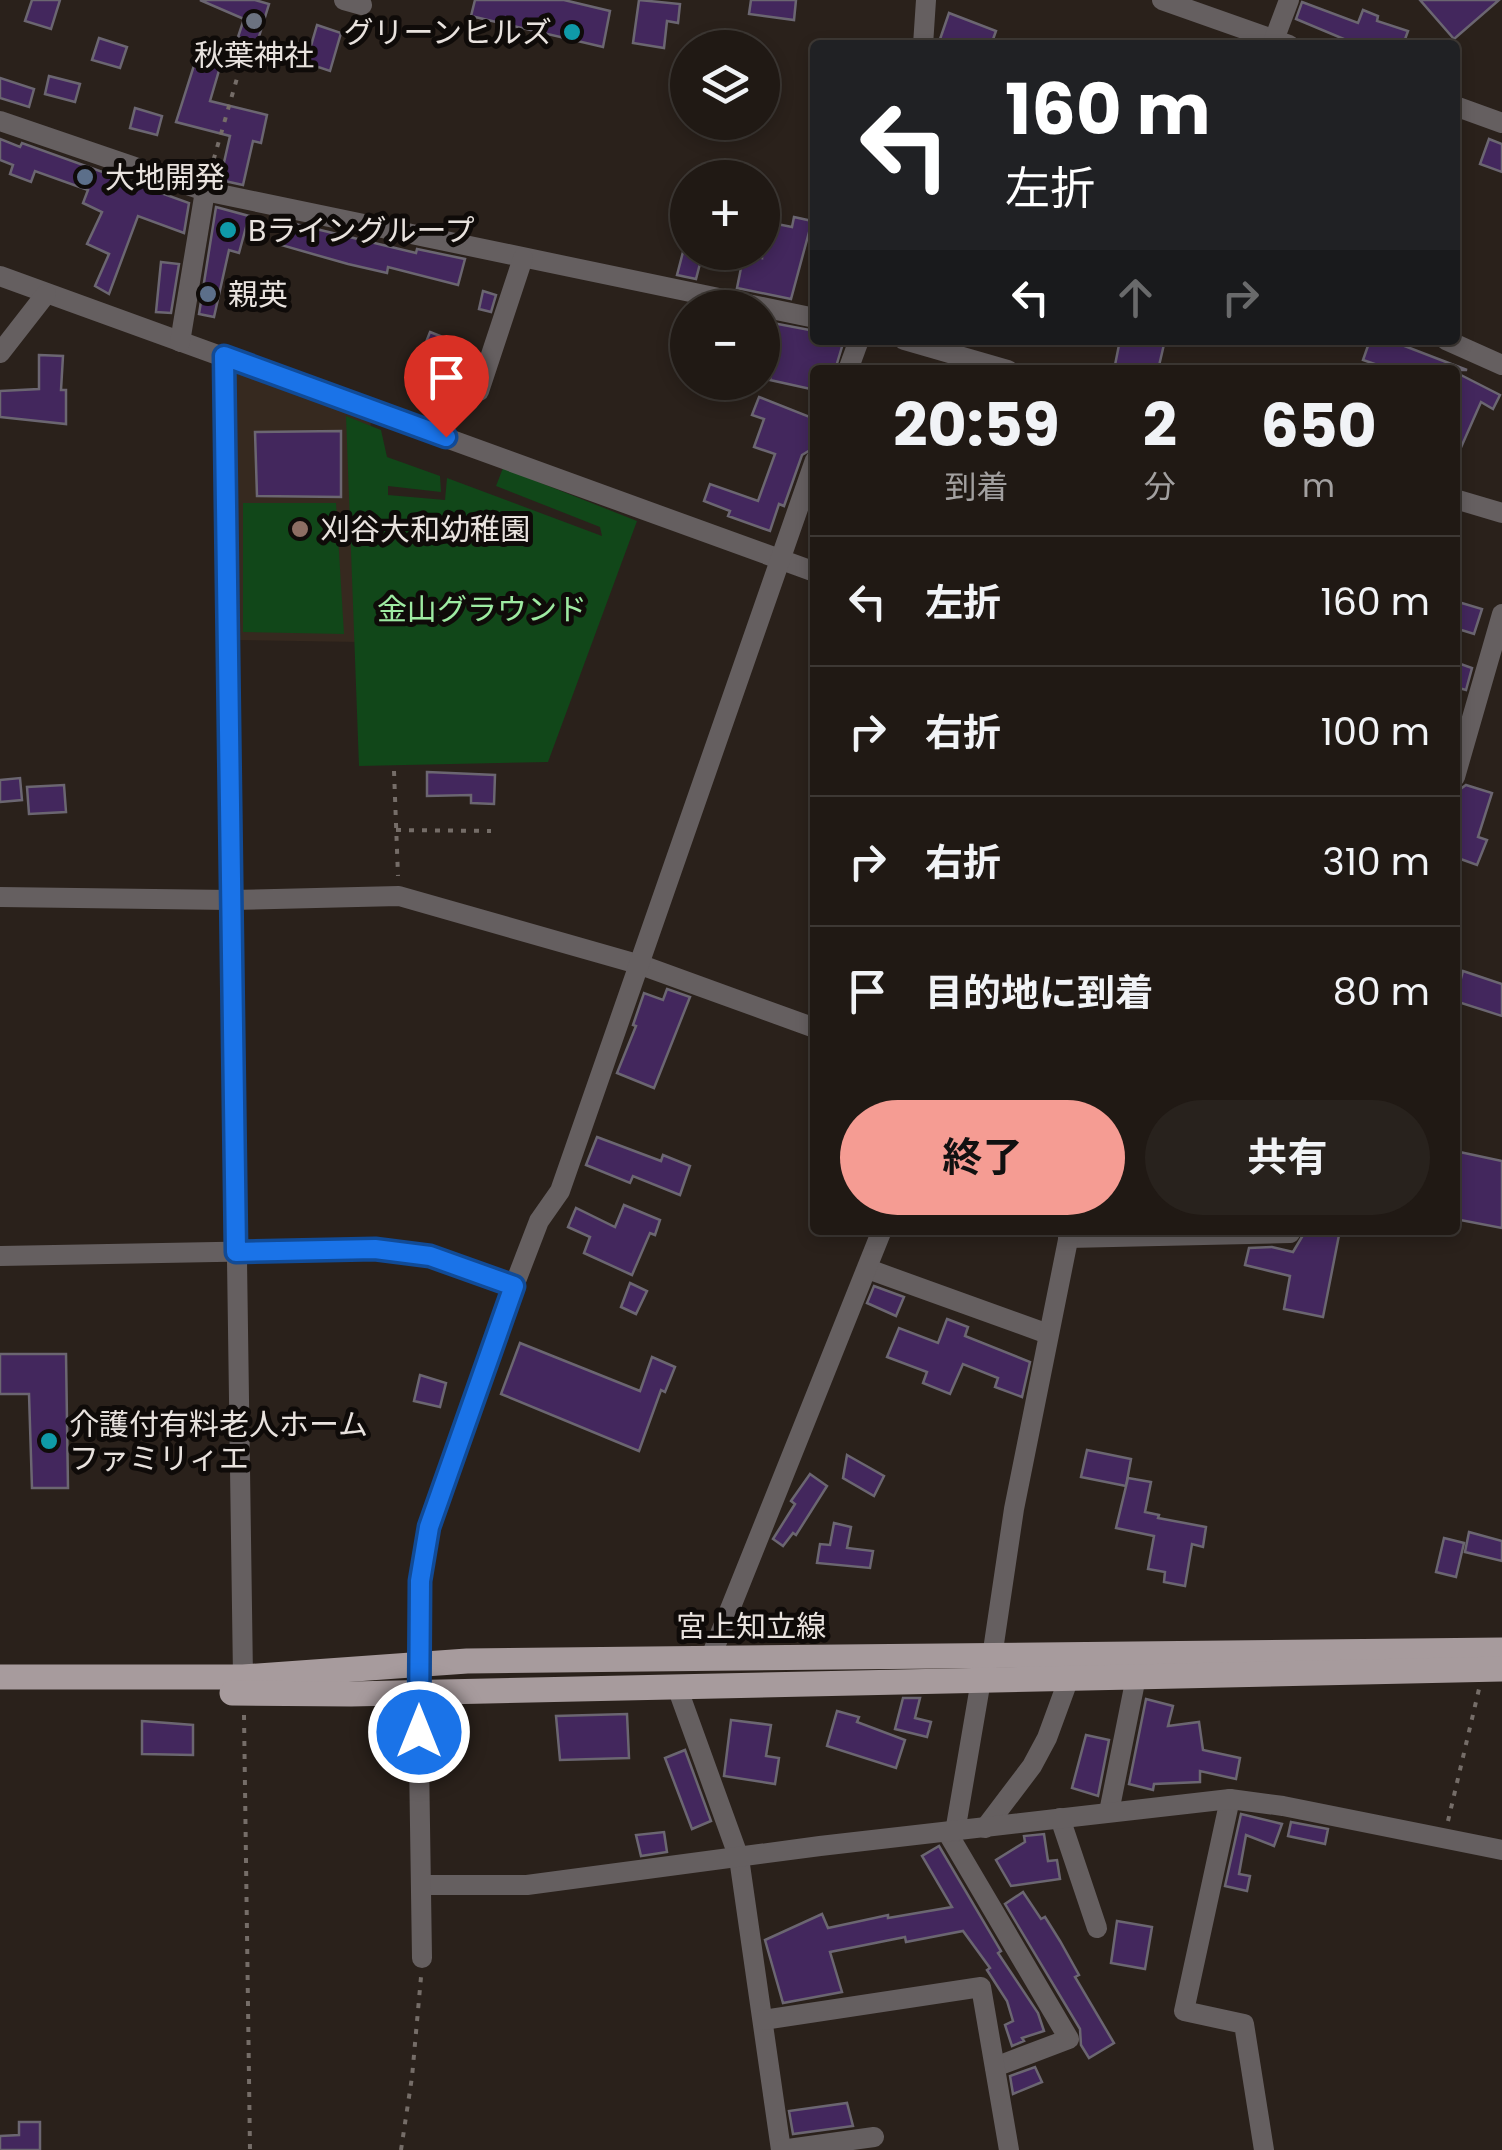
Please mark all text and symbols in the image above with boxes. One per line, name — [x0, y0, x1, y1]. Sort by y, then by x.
marker: 秋葉神社 — [243, 10, 265, 32]
place label: グリーンヒルズ — [344, 11, 552, 54]
marker: グリーンヒルズ — [561, 21, 583, 43]
map controls — [670, 30, 780, 400]
button: layers — [670, 30, 780, 140]
place label: 秋葉神社 — [194, 34, 314, 77]
text: 160 m — [1005, 60, 1211, 159]
icon: left — [840, 80, 970, 210]
place label: 大地開発 — [105, 156, 225, 199]
text: 左折 — [1005, 157, 1095, 220]
button: + — [670, 160, 780, 270]
marker: 大地開発 — [74, 166, 96, 188]
place label: Bライングループ — [248, 209, 475, 252]
marker: Bライングループ — [217, 219, 239, 241]
icon: left — [1003, 270, 1058, 325]
icon: ahead — [1108, 270, 1163, 325]
icon: right — [1213, 270, 1268, 325]
place label: 親英 — [228, 273, 288, 316]
marker: 親英 — [197, 283, 219, 305]
button: − — [670, 290, 780, 400]
pin — [404, 335, 489, 438]
icon: arrive — [419, 350, 474, 405]
text: 20:59 — [893, 383, 1060, 467]
text: 2 — [1143, 383, 1177, 467]
text: 650 — [1260, 384, 1377, 468]
text: m — [1302, 463, 1335, 508]
text: 到着 — [944, 464, 1008, 509]
text: 分 — [1144, 464, 1176, 509]
place label: 刈谷大和幼稚園 — [320, 508, 530, 551]
marker: 刈谷大和幼稚園 — [289, 518, 311, 540]
icon: left — [840, 574, 895, 629]
text: 160 m — [1321, 575, 1430, 628]
text: 左折 — [925, 576, 1001, 629]
park label: 金山グラウンド — [377, 588, 587, 631]
icon: right — [840, 704, 895, 759]
text: 100 m — [1321, 705, 1430, 758]
text: 右折 — [925, 706, 1001, 759]
icon: right — [840, 834, 895, 889]
text: 310 m — [1322, 835, 1430, 888]
text: 右折 — [925, 836, 1001, 889]
icon: arrive — [840, 964, 895, 1019]
text: 80 m — [1333, 965, 1430, 1018]
text: 目的地に到着 — [925, 966, 1153, 1019]
button: 終了 — [840, 1100, 1125, 1215]
button: 共有 — [1145, 1100, 1430, 1215]
place label: 介護付有料老人ホーム ファミリィエ — [69, 1403, 368, 1480]
marker: 介護付有料老人ホーム ファミリィエ — [38, 1430, 60, 1452]
street label: 宮上知立線 — [676, 1605, 826, 1648]
position arrow — [367, 1680, 471, 1784]

